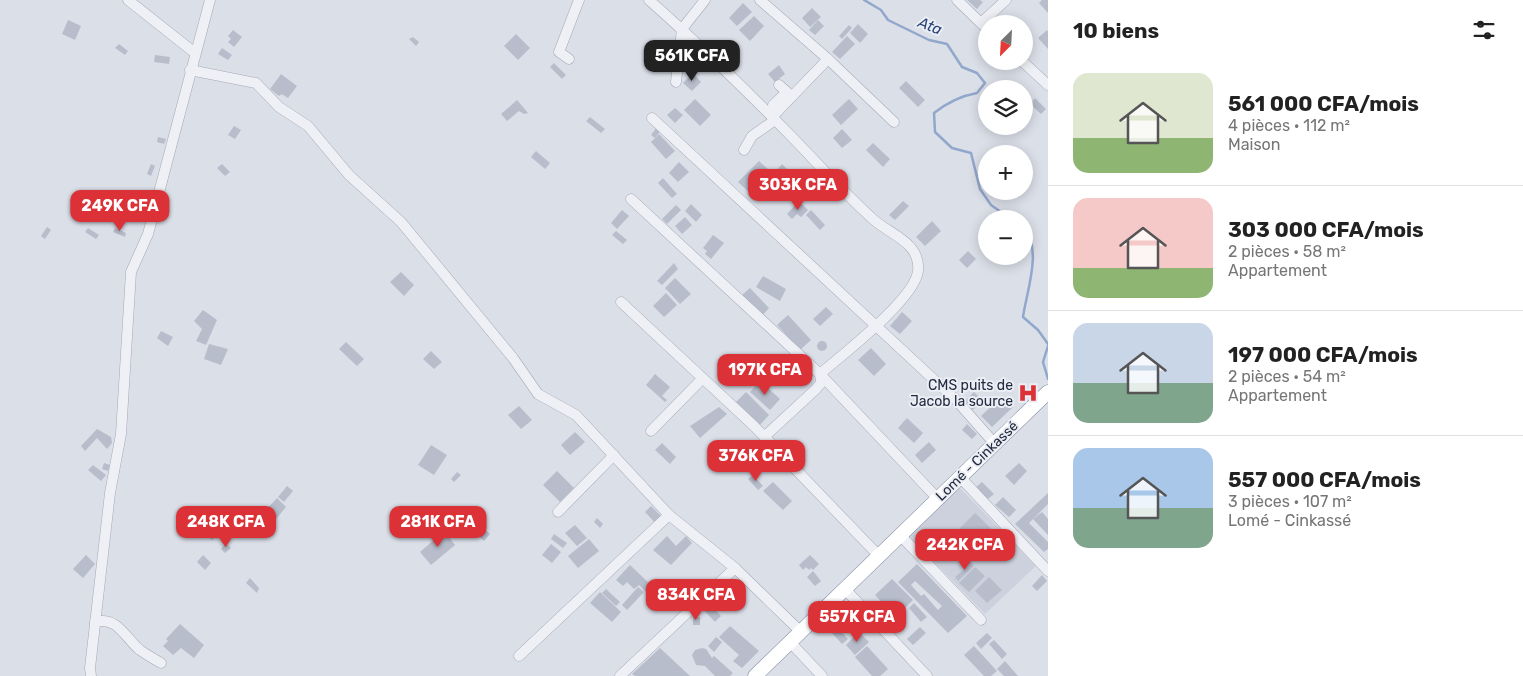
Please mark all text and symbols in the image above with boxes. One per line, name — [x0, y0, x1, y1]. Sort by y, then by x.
water label: Ata — [915, 13, 945, 39]
north arrow — [978, 15, 1032, 70]
map controls — [978, 15, 1033, 265]
icon: filters — [1470, 16, 1498, 44]
text: 10 biens — [1073, 18, 1159, 43]
pin: 561K CFA — [640, 39, 744, 82]
text: 561K CFA — [655, 46, 729, 65]
button: layers — [978, 80, 1033, 135]
text: 561 000 CFA/mois — [1228, 91, 1419, 116]
icon: home — [1113, 93, 1173, 153]
text: 4 pièces · 112 m² — [1228, 116, 1350, 135]
text: Maison — [1228, 135, 1280, 154]
button: + — [978, 145, 1033, 200]
pin: 303K CFA — [746, 168, 850, 211]
text: 303K CFA — [759, 175, 837, 194]
pin: 249K CFA — [68, 190, 172, 232]
text: 249K CFA — [81, 196, 159, 215]
button: − — [978, 210, 1033, 265]
text: 303 000 CFA/mois — [1228, 217, 1424, 242]
icon: home — [1113, 218, 1173, 278]
text: 2 pièces · 58 m² — [1228, 242, 1346, 261]
text: Appartement — [1228, 261, 1327, 280]
text: 197 000 CFA/mois — [1228, 342, 1418, 367]
icon: home — [1113, 343, 1173, 403]
pin: 197K CFA — [713, 354, 817, 396]
text: 197K CFA — [728, 360, 802, 379]
text: 2 pièces · 54 m² — [1228, 367, 1346, 386]
place label: CMS puits de Jacob la source — [910, 377, 1013, 410]
hospital icon: CMS puits de Jacob la source — [1017, 382, 1039, 404]
text: Appartement — [1228, 386, 1327, 405]
street label: Lomé - Cinkassé — [932, 417, 1022, 505]
pin: 376K CFA — [704, 440, 808, 482]
text: 376K CFA — [718, 446, 794, 465]
text: 557 000 CFA/mois — [1228, 467, 1421, 492]
icon: home — [1113, 468, 1173, 528]
text: 3 pièces · 107 m² — [1228, 492, 1352, 511]
pin: 248K CFA — [174, 506, 278, 548]
pin: 281K CFA — [386, 506, 490, 548]
text: Lomé - Cinkassé — [1228, 511, 1351, 530]
text: 248K CFA — [187, 512, 265, 531]
text: 281K CFA — [400, 512, 476, 531]
pin: 242K CFA — [913, 528, 1017, 571]
text: 242K CFA — [926, 535, 1004, 554]
pin: 834K CFA — [644, 578, 748, 621]
text: 834K CFA — [657, 585, 735, 604]
pin: 557K CFA — [805, 600, 909, 643]
text: 557K CFA — [819, 607, 895, 626]

